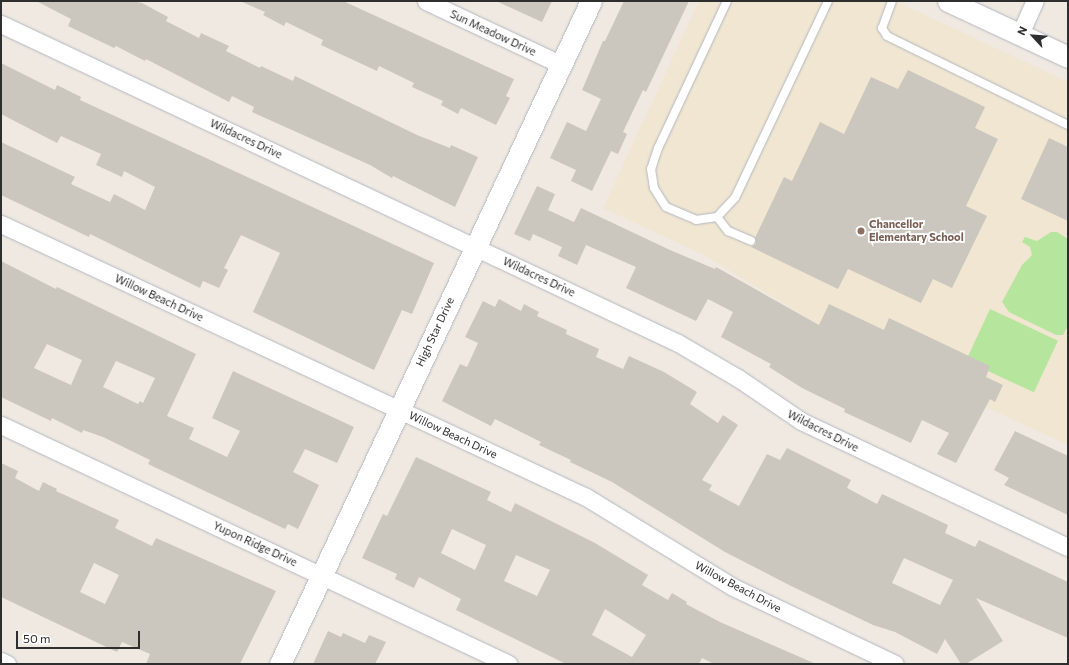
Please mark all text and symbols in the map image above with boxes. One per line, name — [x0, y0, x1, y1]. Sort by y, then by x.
street label: Sun Meadow Drive — [448, 7, 538, 59]
north arrow — [1013, 16, 1053, 56]
text: N — [1014, 24, 1029, 37]
street label: Wildacres Drive — [208, 117, 284, 161]
place label: Chancellor Elementary School — [869, 218, 964, 244]
marker: Chancellor Elementary School — [856, 226, 866, 236]
street label: Wildacres Drive — [501, 255, 577, 299]
street label: Willow Beach Drive — [113, 272, 205, 324]
street label: High Star Drive — [413, 295, 457, 369]
street label: Wildacres Drive — [785, 407, 861, 455]
street label: Willow Beach Drive — [407, 409, 499, 461]
street label: Yupon Ridge Drive — [211, 519, 299, 569]
street label: Willow Beach Drive — [693, 559, 783, 615]
scale bar — [18, 623, 142, 649]
text: 50 m — [23, 631, 51, 645]

